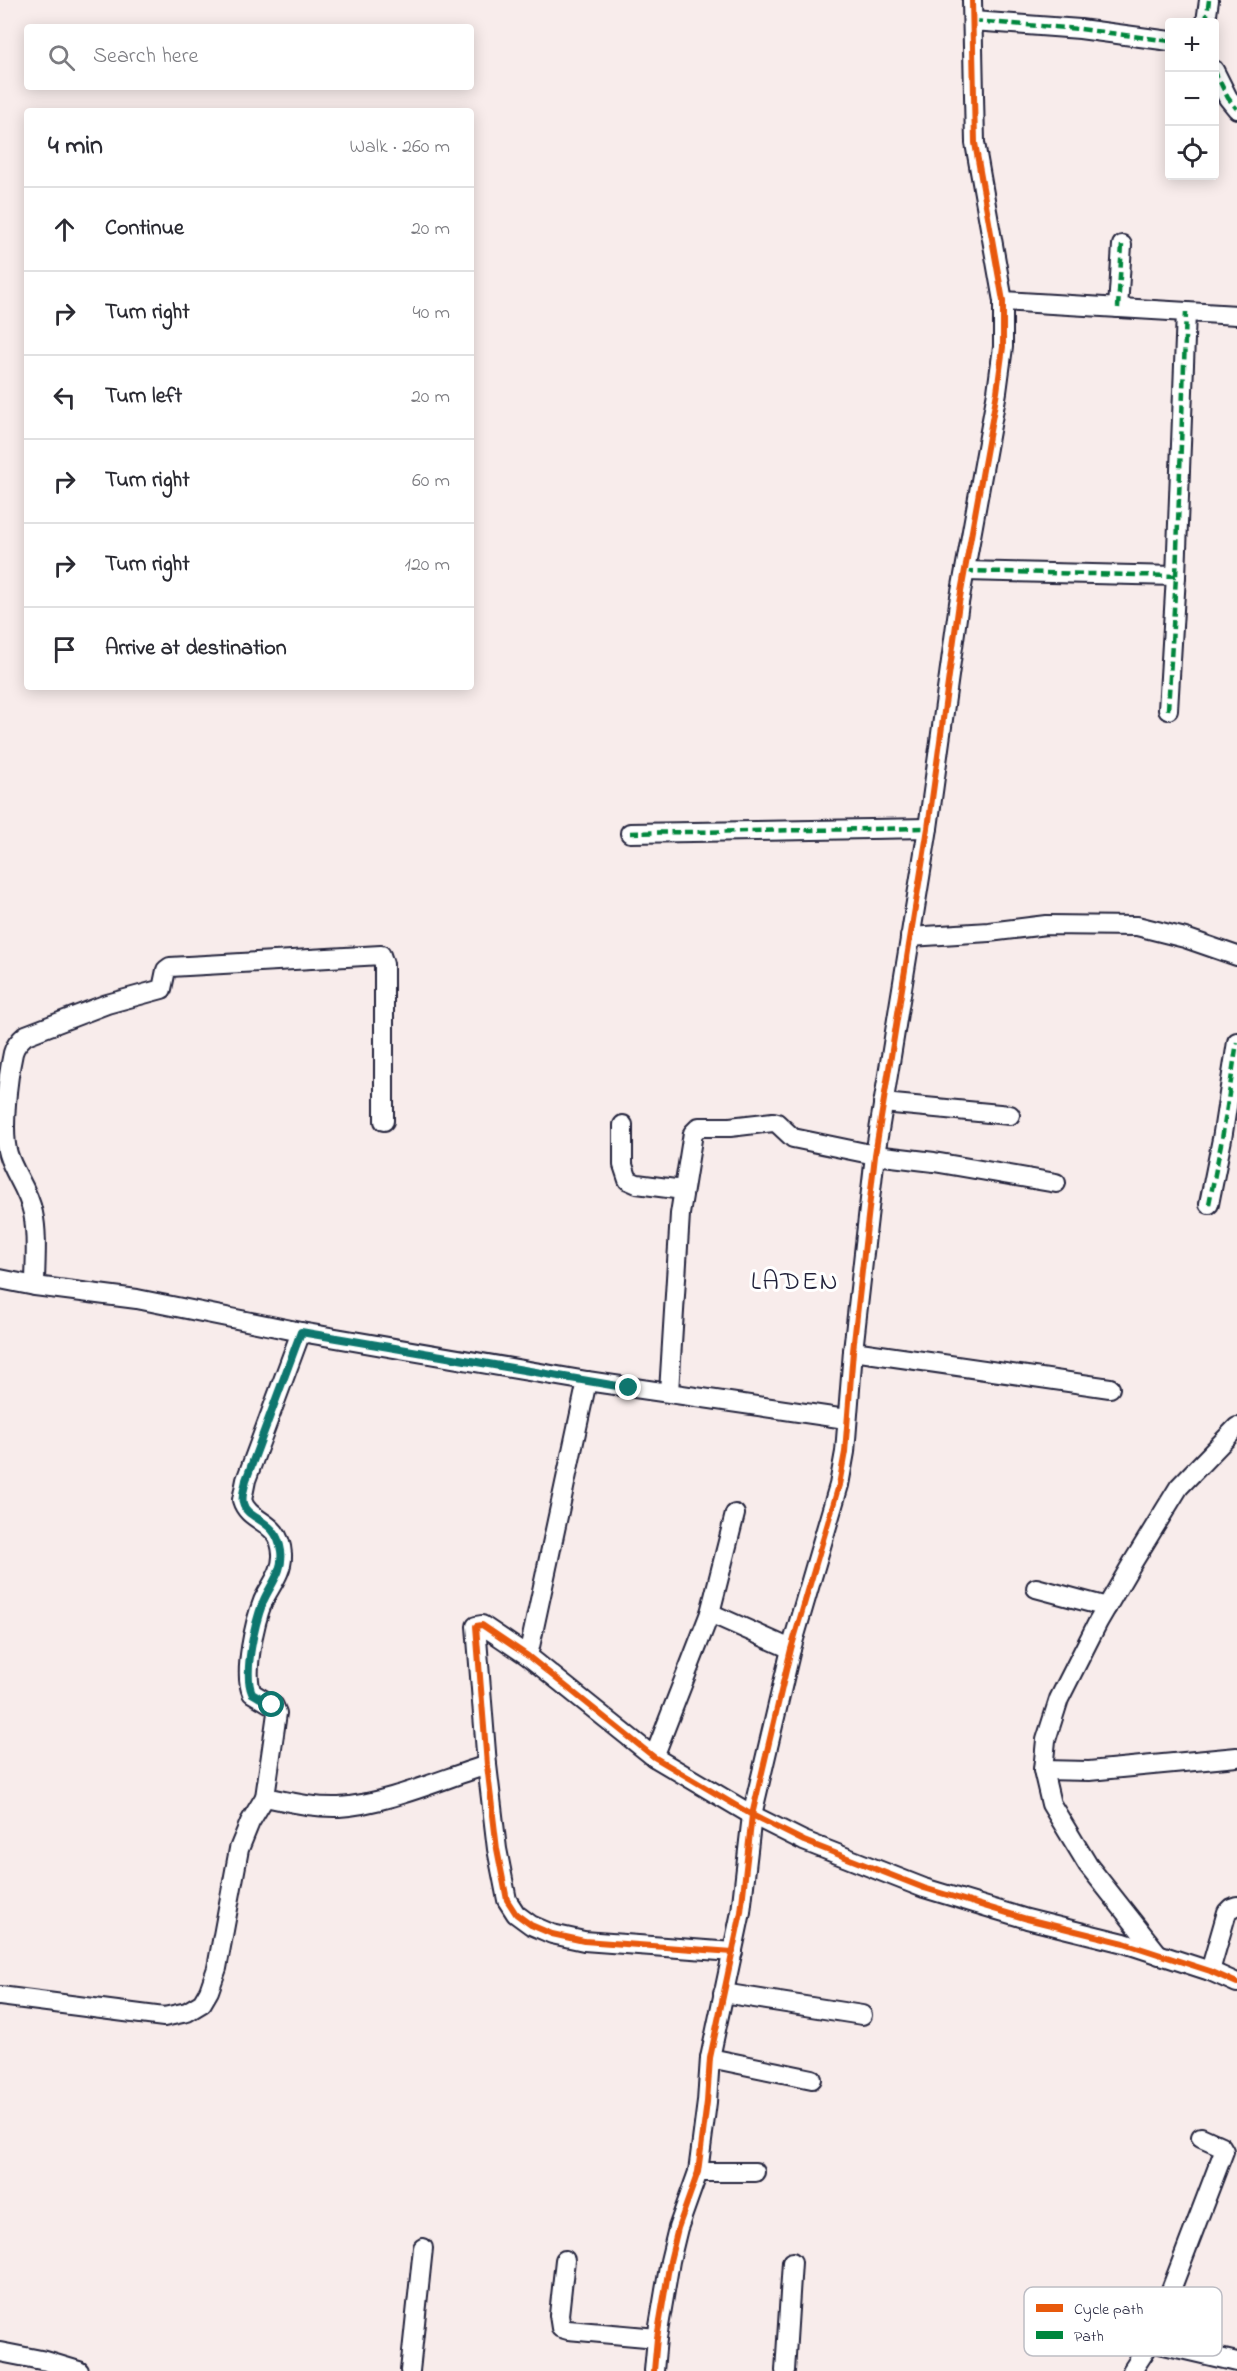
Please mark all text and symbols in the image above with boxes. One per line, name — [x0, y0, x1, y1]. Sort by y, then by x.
map controls — [1165, 18, 1219, 180]
button: + — [1165, 18, 1219, 72]
search box — [24, 24, 474, 90]
icon: search — [45, 41, 78, 74]
text: Search here — [93, 41, 198, 73]
button: − — [1165, 72, 1219, 126]
button: locate — [1165, 126, 1219, 180]
text: 4 min — [48, 128, 103, 166]
text: Walk · 260 m — [349, 133, 450, 162]
icon: ahead — [48, 213, 81, 246]
text: Continue — [105, 213, 184, 245]
text: 20 m — [411, 215, 450, 244]
icon: right — [48, 297, 81, 330]
text: Turn right — [105, 297, 190, 329]
text: 40 m — [413, 299, 450, 328]
icon: left — [48, 381, 81, 414]
text: Turn left — [105, 381, 182, 413]
text: 20 m — [411, 383, 450, 412]
icon: right — [48, 465, 81, 498]
text: Turn right — [105, 465, 190, 497]
text: 60 m — [412, 467, 450, 496]
icon: right — [48, 549, 81, 582]
text: Turn right — [105, 549, 190, 581]
text: 120 m — [405, 551, 450, 580]
icon: arrive — [48, 633, 81, 666]
text: Arrive at destination — [105, 633, 287, 665]
district label: LADEN — [751, 1263, 839, 1302]
route end — [615, 1374, 641, 1400]
route start — [258, 1691, 284, 1717]
legend — [1024, 2287, 1222, 2356]
text: Cycle path — [1074, 2298, 1143, 2322]
text: Path — [1074, 2325, 1104, 2349]

